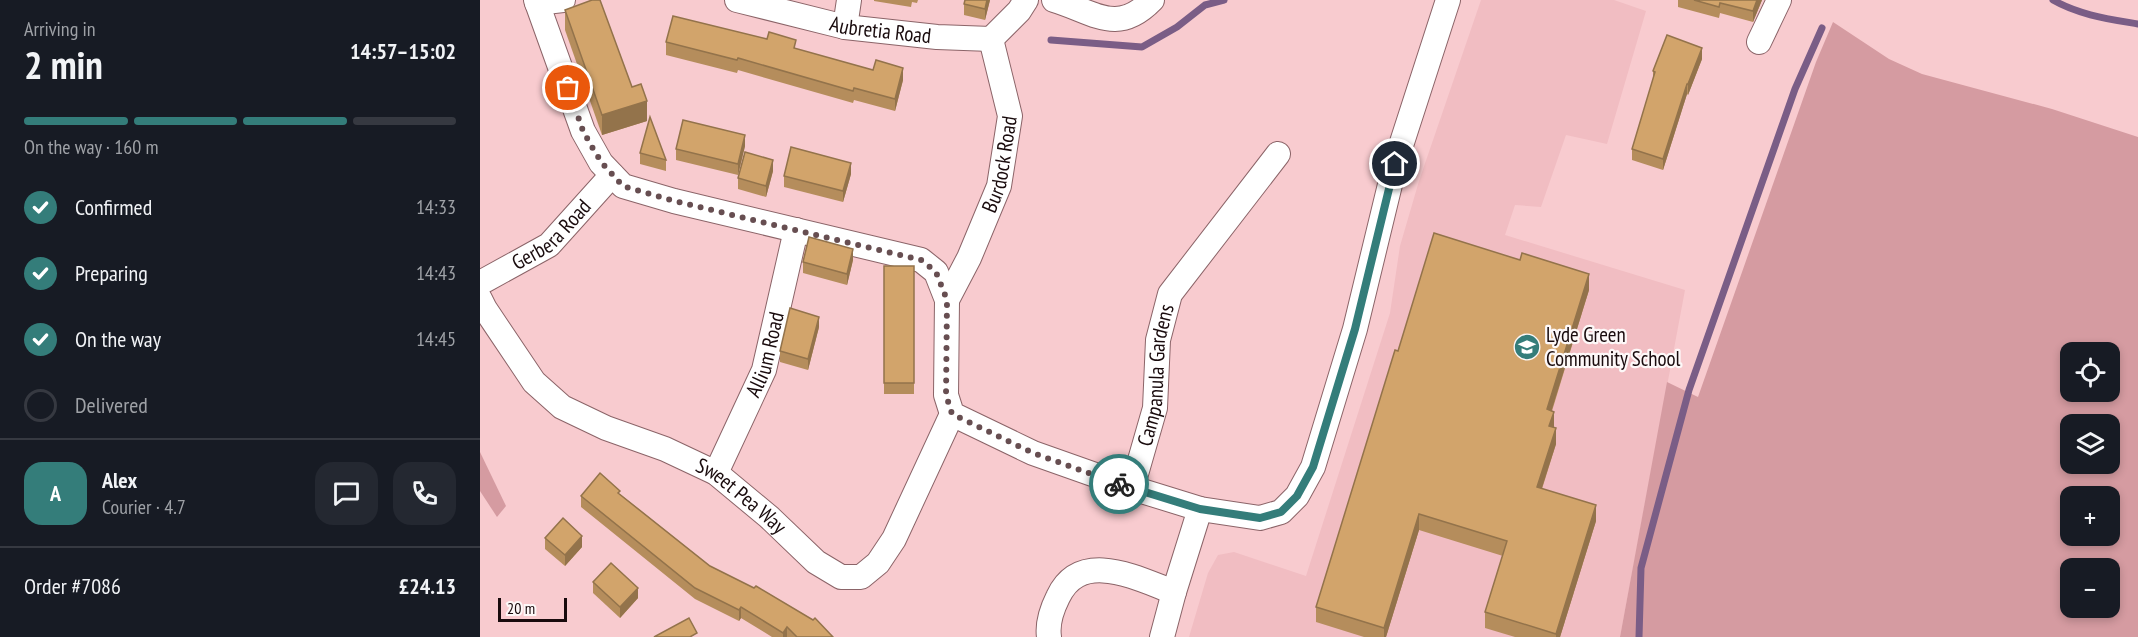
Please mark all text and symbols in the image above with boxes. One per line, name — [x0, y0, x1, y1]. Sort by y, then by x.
street label: Aubretia Road — [827, 10, 933, 49]
text: Arriving in — [24, 16, 96, 42]
text: 14:57–15:02 — [350, 37, 456, 65]
text: 2 min — [24, 39, 103, 90]
pin — [542, 62, 593, 113]
icon: bag — [551, 71, 584, 104]
street label: Burdock Road — [975, 114, 1023, 216]
text: On the way · 160 m — [24, 134, 159, 160]
pin — [1369, 138, 1420, 189]
icon: home — [1378, 147, 1411, 180]
icon: check — [24, 191, 57, 224]
text: Confirmed — [75, 193, 152, 221]
street label: Gerbera Road — [507, 193, 597, 276]
text: 14:33 — [416, 194, 456, 220]
icon: check — [24, 257, 57, 290]
text: Preparing — [75, 259, 148, 287]
text: 14:43 — [416, 260, 456, 286]
street label: Campanula Gardens — [1131, 301, 1180, 449]
street label: Allium Road — [739, 309, 790, 401]
place label: Lyde Green Community School — [1546, 321, 1681, 372]
icon: check — [24, 323, 57, 356]
text: On the way — [75, 325, 161, 353]
text: 14:45 — [416, 326, 456, 352]
school or university icon: Lyde Green Community School — [1512, 332, 1542, 362]
map controls — [2060, 342, 2120, 618]
button: locate — [2060, 342, 2120, 402]
text: Delivered — [75, 391, 148, 419]
button: layers — [2060, 414, 2120, 474]
street label: Sweet Pea Way — [692, 452, 792, 540]
courier — [1089, 454, 1149, 514]
button: chat — [315, 462, 378, 525]
button: phone — [393, 462, 456, 525]
text: Alex — [102, 466, 137, 494]
icon: bike — [1103, 468, 1136, 501]
text: A — [50, 479, 61, 507]
button: + — [2060, 486, 2120, 546]
text: Courier · 4.7 — [102, 494, 186, 520]
button: − — [2060, 558, 2120, 618]
text: Order #7086 — [24, 572, 121, 600]
text: £24.13 — [399, 572, 456, 600]
scale bar — [498, 595, 567, 622]
text: 20 m — [507, 598, 535, 618]

